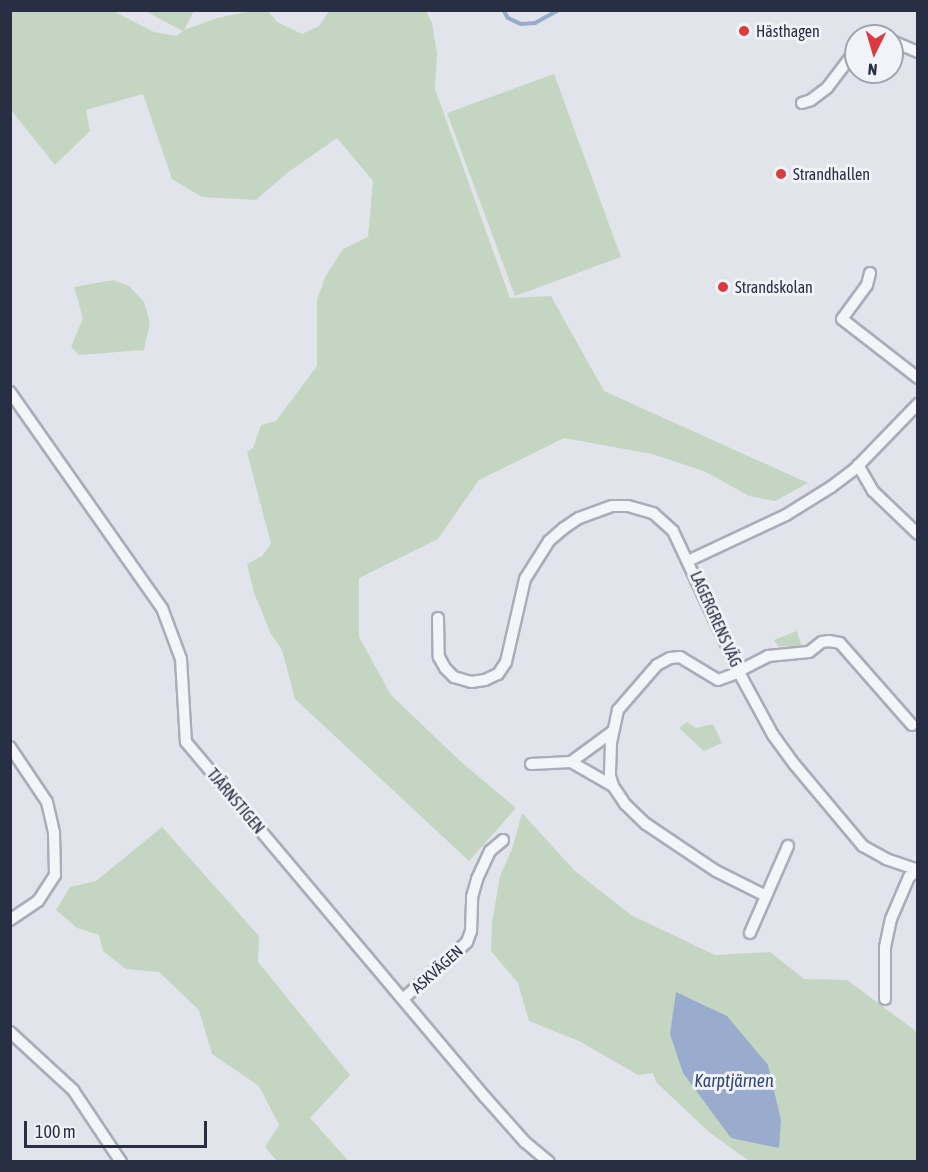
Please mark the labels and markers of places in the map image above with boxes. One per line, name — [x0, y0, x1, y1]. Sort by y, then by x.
place label: Hästhagen — [756, 21, 820, 41]
marker: Hästhagen — [737, 24, 751, 38]
place label: Strandhallen — [793, 164, 870, 184]
marker: Strandhallen — [774, 167, 788, 181]
place label: Strandskolan — [735, 277, 813, 297]
marker: Strandskolan — [716, 280, 730, 294]

